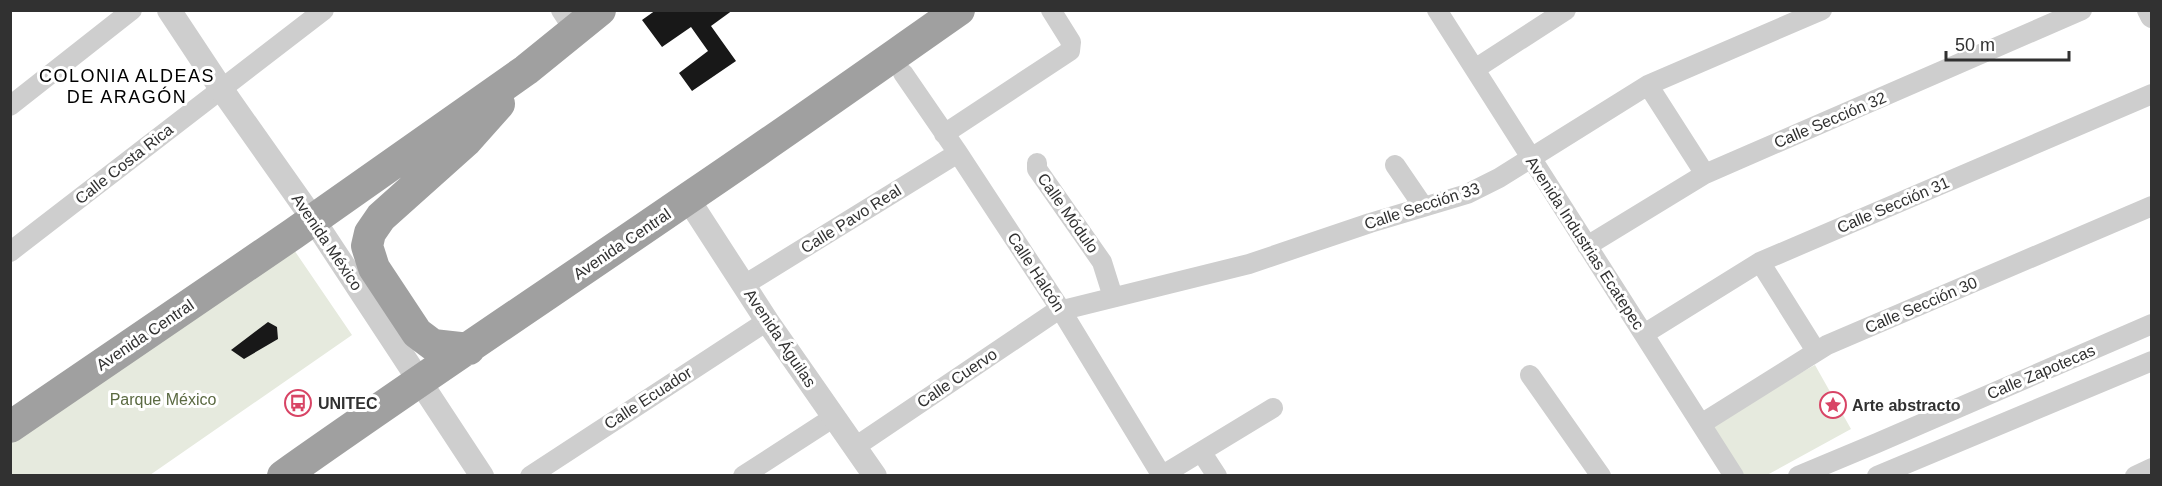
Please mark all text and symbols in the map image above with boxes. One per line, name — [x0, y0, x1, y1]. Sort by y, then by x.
scale bar — [1946, 24, 2069, 62]
text: 50 m — [1955, 35, 1995, 55]
district label: COLONIA ALDEAS DE ARAGÓN — [39, 66, 215, 107]
street label: Calle Sección 32 — [1771, 89, 1889, 151]
street label: Calle Costa Rica — [72, 121, 176, 207]
street label: Avenida Industrias Ecatepec — [1523, 153, 1647, 333]
street label: Calle Módulo — [1034, 170, 1102, 256]
street label: Calle Sección 31 — [1834, 174, 1952, 236]
street label: Calle Sección 33 — [1362, 179, 1482, 233]
street label: Calle Pavo Real — [798, 181, 904, 257]
street label: Avenida México — [288, 191, 366, 294]
street label: Avenida Central — [570, 205, 674, 283]
street label: Calle Halcón — [1004, 229, 1068, 315]
street label: Calle Sección 30 — [1862, 274, 1980, 336]
street label: Avenida Águilas — [741, 285, 820, 390]
street label: Avenida Central — [93, 296, 197, 374]
street label: Calle Zapotecas — [1984, 342, 2098, 402]
street label: Calle Cuervo — [914, 345, 1000, 411]
street label: Calle Ecuador — [601, 363, 695, 432]
bus stop icon: UNITEC — [283, 388, 313, 418]
place icon: Arte abstracto — [1818, 390, 1848, 420]
park label: Parque México — [110, 391, 216, 408]
place label: UNITEC — [318, 395, 378, 412]
place label: Arte abstracto — [1852, 397, 1961, 414]

